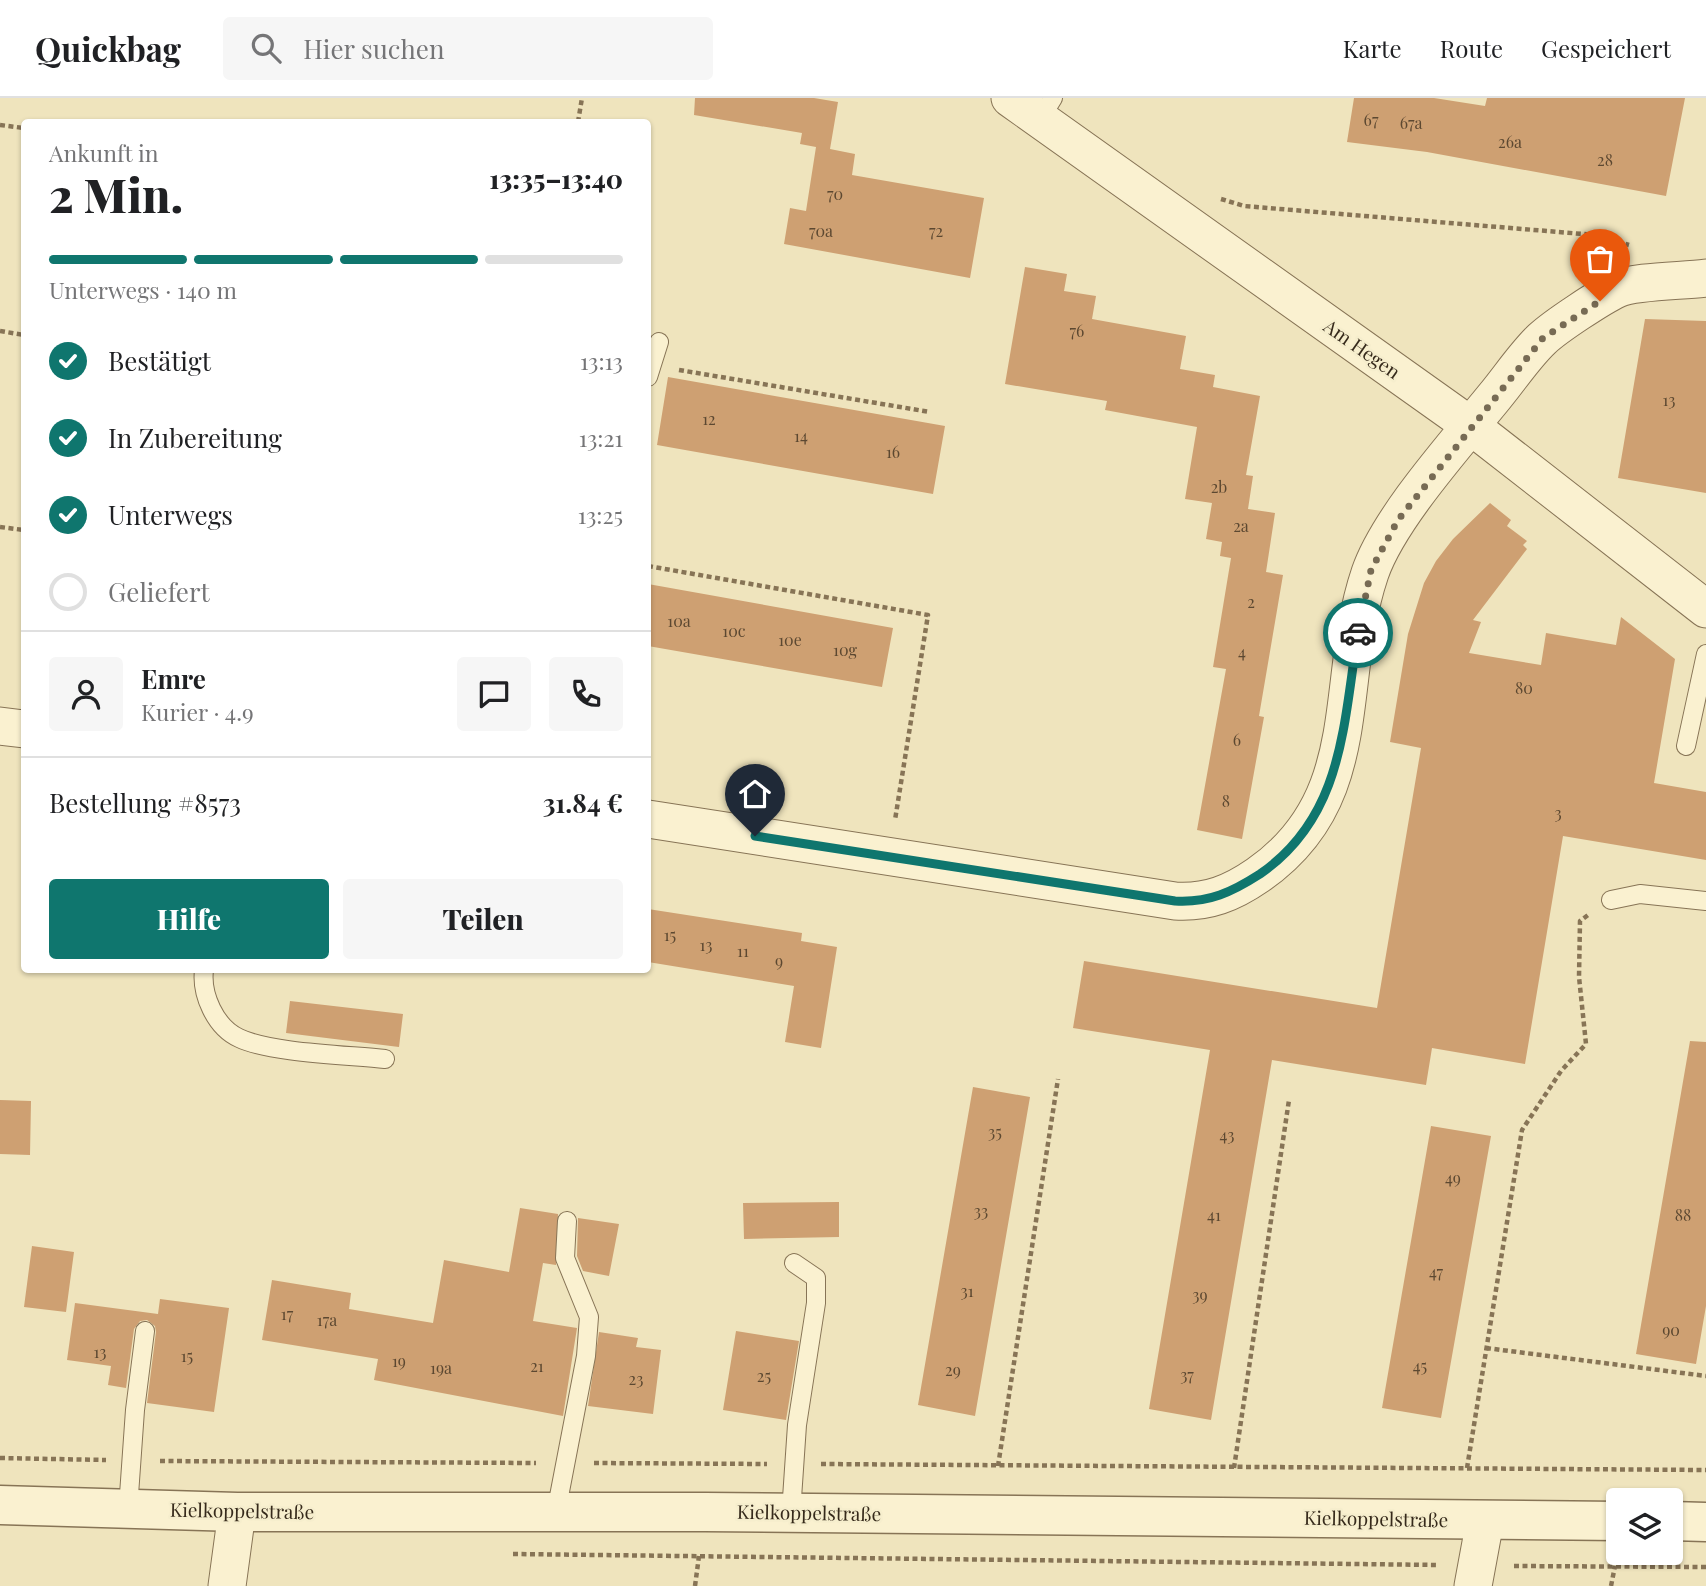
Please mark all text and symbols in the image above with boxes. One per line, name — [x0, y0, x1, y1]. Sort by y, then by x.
search box — [223, 17, 713, 80]
text: Quickbag — [35, 26, 181, 70]
icon: search — [247, 29, 285, 67]
text: Hier suchen — [303, 31, 444, 66]
text: Karte — [1343, 32, 1402, 64]
text: Route — [1440, 32, 1503, 64]
text: Gespeichert — [1541, 32, 1671, 64]
house number: 67 — [1364, 109, 1379, 130]
house number: 67a — [1400, 112, 1422, 133]
house number: 26a — [1498, 131, 1522, 152]
text: Ankunft in — [49, 137, 159, 168]
house number: 28 — [1597, 149, 1613, 170]
text: 13:35–13:40 — [489, 161, 623, 196]
text: 2 Min. — [49, 163, 183, 225]
house number: 70 — [827, 183, 843, 204]
house number: 70a — [809, 220, 833, 241]
house number: 72 — [929, 220, 943, 241]
pin — [1570, 229, 1630, 301]
icon: bag — [1581, 240, 1619, 278]
text: Unterwegs · 140 m — [49, 274, 237, 305]
street label: Am Hegen — [1318, 312, 1407, 384]
house number: 76 — [1070, 320, 1084, 341]
icon: check — [49, 342, 87, 380]
text: Bestätigt — [108, 343, 211, 378]
text: 13:13 — [580, 345, 623, 376]
house number: 13 — [1663, 389, 1675, 410]
house number: 12 — [702, 408, 716, 429]
icon: check — [49, 419, 87, 457]
text: In Zubereitung — [108, 420, 282, 455]
text: 13:21 — [579, 422, 623, 453]
house number: 14 — [794, 425, 808, 446]
house number: 16 — [886, 441, 900, 462]
house number: 2b — [1211, 476, 1227, 497]
icon: check — [49, 496, 87, 534]
text: Unterwegs — [108, 497, 233, 532]
text: 13:25 — [578, 499, 623, 530]
house number: 2a — [1233, 515, 1249, 536]
text: Geliefert — [108, 574, 210, 609]
house number: 2 — [1247, 591, 1255, 612]
courier — [1323, 598, 1393, 668]
house number: 10a — [667, 610, 691, 631]
icon: car — [1339, 614, 1377, 652]
house number: 10c — [722, 620, 746, 641]
house number: 10e — [778, 629, 802, 650]
house number: 10g — [833, 639, 858, 660]
house number: 4 — [1238, 641, 1246, 662]
button: person — [49, 657, 123, 731]
button: chat — [457, 657, 531, 731]
button: phone — [549, 657, 623, 731]
text: Emre — [141, 661, 206, 696]
house number: 80 — [1515, 677, 1533, 698]
text: Kurier · 4.9 — [141, 696, 254, 727]
house number: 6 — [1233, 729, 1241, 750]
pin — [725, 764, 785, 836]
icon: home — [736, 775, 774, 813]
text: Bestellung #8573 — [49, 785, 241, 820]
text: 31.84 € — [543, 785, 623, 820]
house number: 8 — [1222, 790, 1230, 811]
house number: 3 — [1554, 802, 1562, 823]
button: Hilfe — [49, 879, 329, 959]
button: Teilen — [343, 879, 623, 959]
house number: 15 — [664, 924, 676, 945]
house number: 13 — [700, 934, 712, 955]
house number: 11 — [737, 940, 749, 961]
house number: 9 — [775, 950, 783, 971]
house number: 35 — [988, 1121, 1002, 1142]
house number: 43 — [1220, 1124, 1234, 1145]
house number: 49 — [1445, 1167, 1461, 1188]
house number: 33 — [974, 1200, 988, 1221]
house number: 41 — [1207, 1204, 1221, 1225]
house number: 88 — [1675, 1204, 1691, 1225]
house number: 47 — [1429, 1261, 1444, 1282]
house number: 31 — [960, 1280, 974, 1301]
house number: 39 — [1192, 1284, 1208, 1305]
house number: 17 — [281, 1303, 294, 1324]
house number: 17a — [317, 1309, 337, 1330]
house number: 90 — [1662, 1319, 1680, 1340]
house number: 13 — [94, 1341, 106, 1362]
house number: 15 — [181, 1345, 193, 1366]
house number: 19 — [392, 1350, 406, 1371]
house number: 21 — [530, 1355, 544, 1376]
house number: 45 — [1413, 1355, 1427, 1376]
house number: 19a — [430, 1357, 452, 1378]
house number: 29 — [945, 1359, 961, 1380]
house number: 37 — [1180, 1364, 1194, 1385]
house number: 25 — [757, 1365, 771, 1386]
house number: 23 — [629, 1368, 643, 1389]
map controls — [1606, 1488, 1683, 1565]
button: layers — [1606, 1488, 1683, 1565]
street label: Kielkoppelstraße — [170, 1496, 314, 1524]
street label: Kielkoppelstraße — [737, 1498, 881, 1526]
street label: Kielkoppelstraße — [1304, 1504, 1448, 1532]

